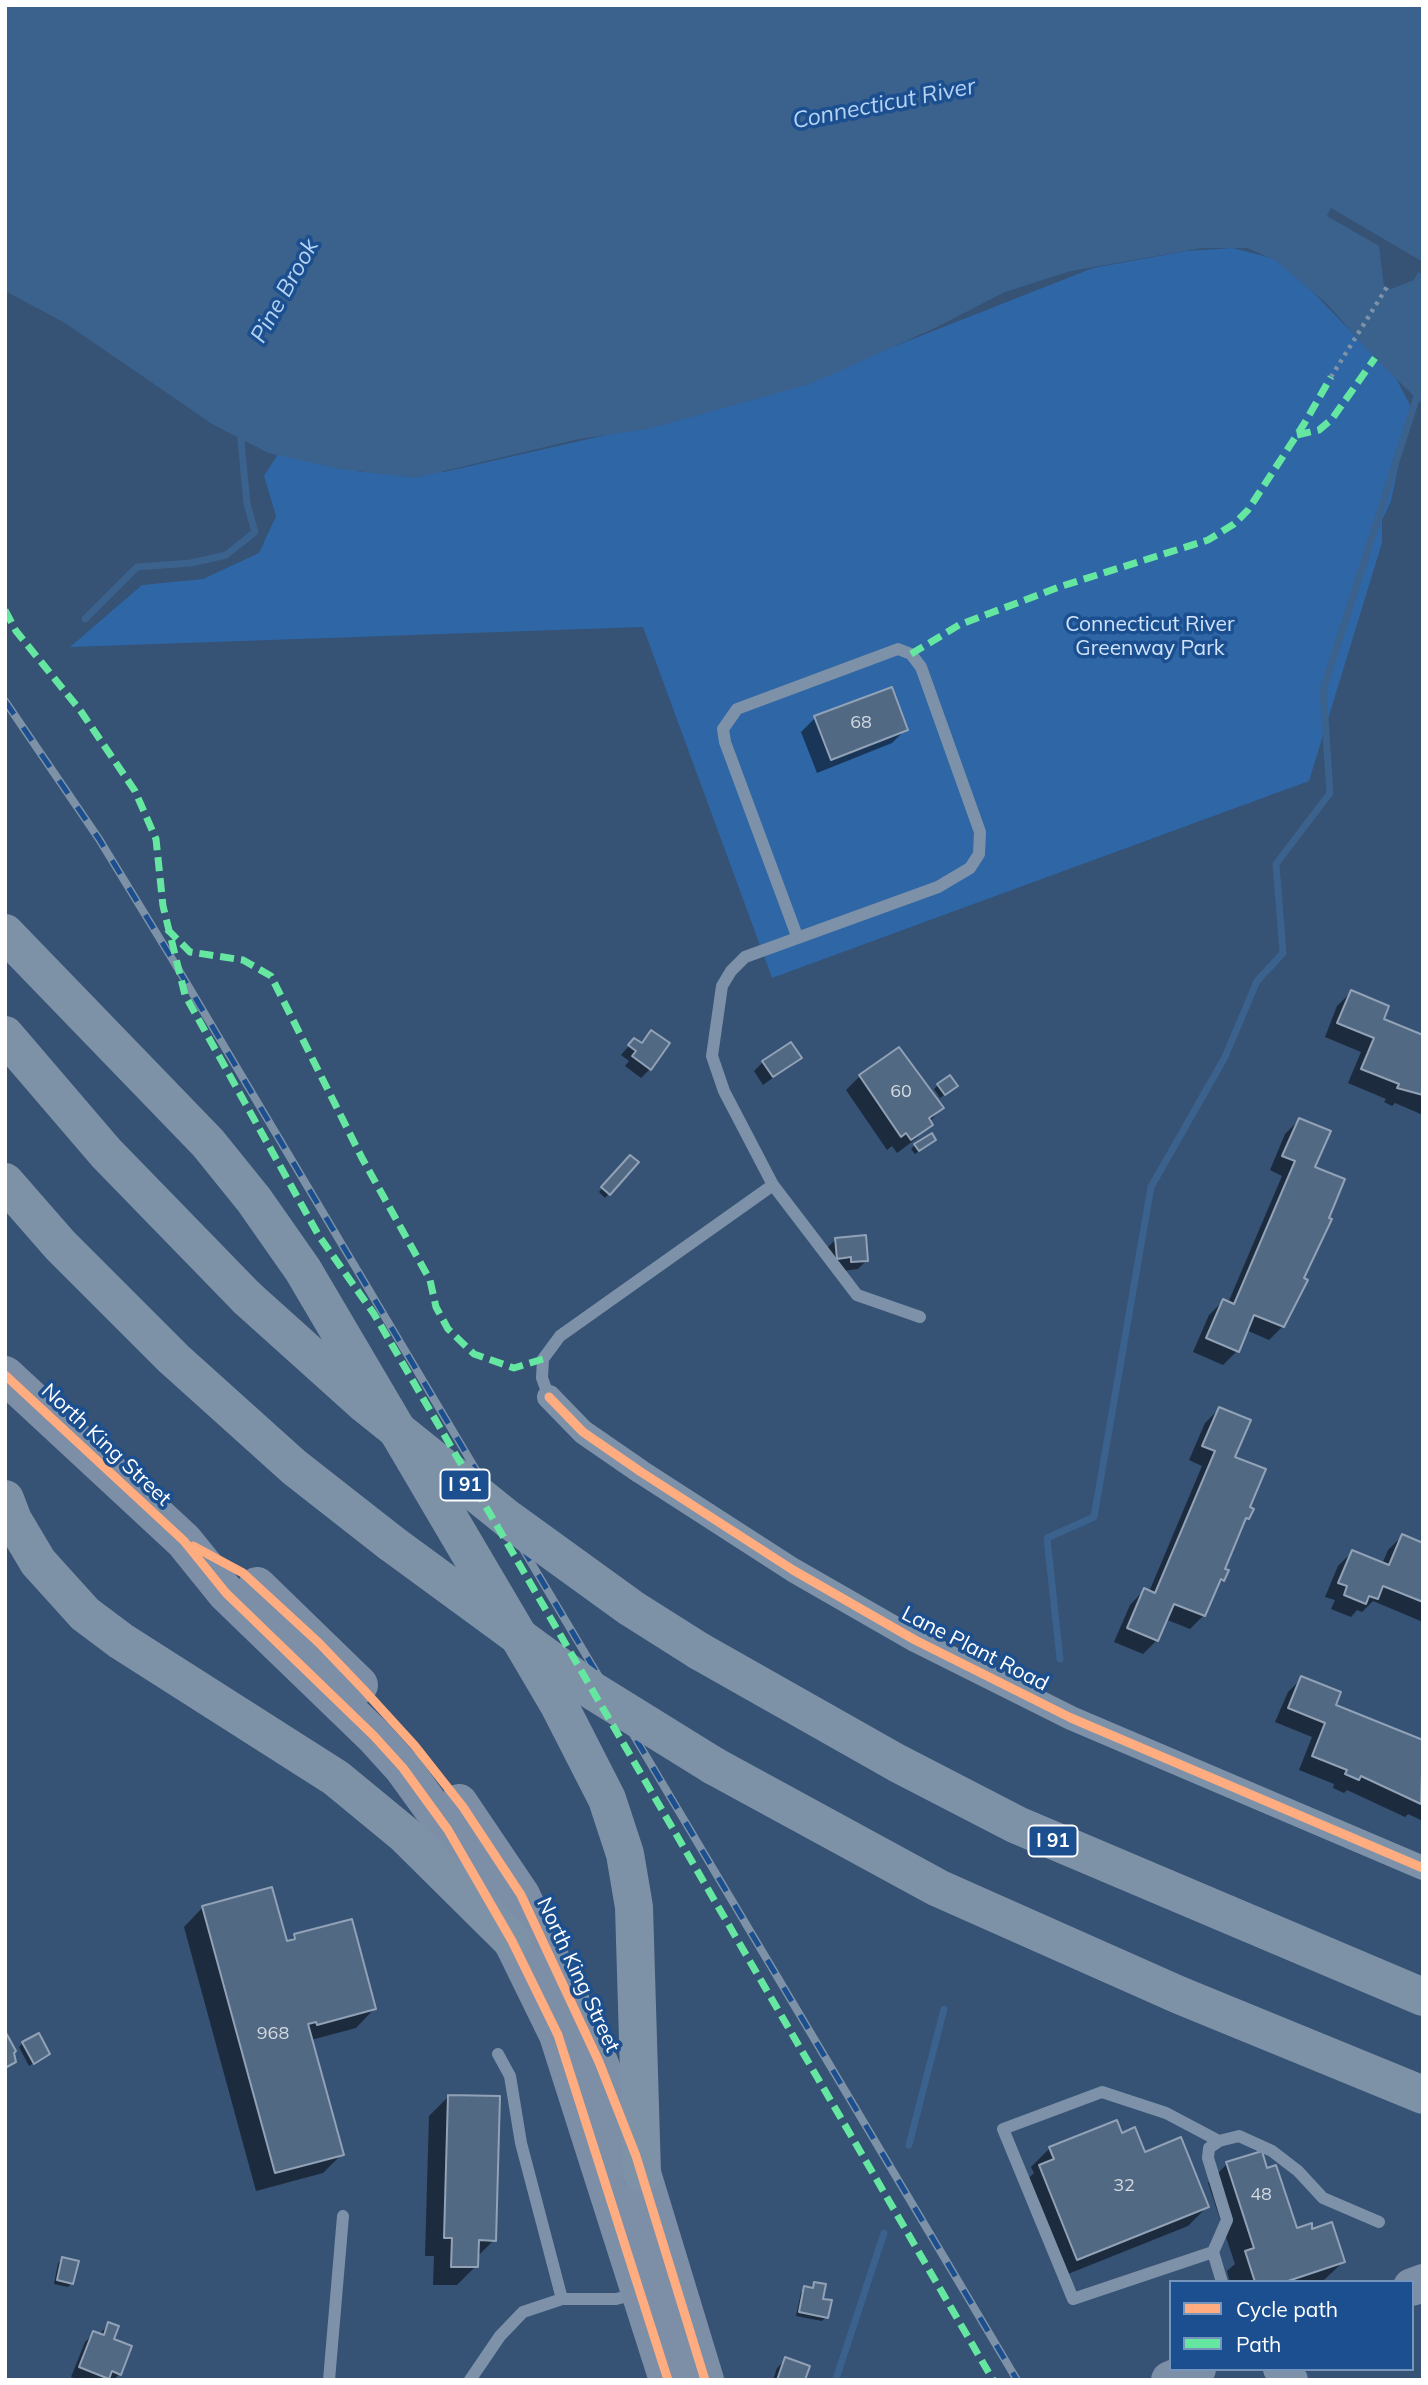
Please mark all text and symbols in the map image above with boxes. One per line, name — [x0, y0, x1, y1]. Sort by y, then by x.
water label: Connecticut River — [790, 73, 978, 135]
water label: Pine Brook — [245, 234, 325, 348]
park label: Connecticut River Greenway Park — [1065, 612, 1235, 662]
house number: 68 — [850, 712, 872, 734]
house number: 60 — [890, 1081, 912, 1103]
street label: North King Street — [36, 1379, 176, 1511]
road number: I 91 — [440, 1470, 490, 1500]
street label: Lane Plant Road — [897, 1601, 1053, 1697]
road number: I 91 — [1028, 1826, 1078, 1856]
street label: North King Street — [531, 1894, 625, 2056]
house number: 968 — [257, 2023, 289, 2045]
house number: 32 — [1113, 2175, 1135, 2197]
house number: 48 — [1250, 2184, 1272, 2206]
legend — [1169, 2280, 1414, 2371]
text: Cycle path — [1236, 2296, 1338, 2322]
text: Path — [1236, 2331, 1281, 2357]

